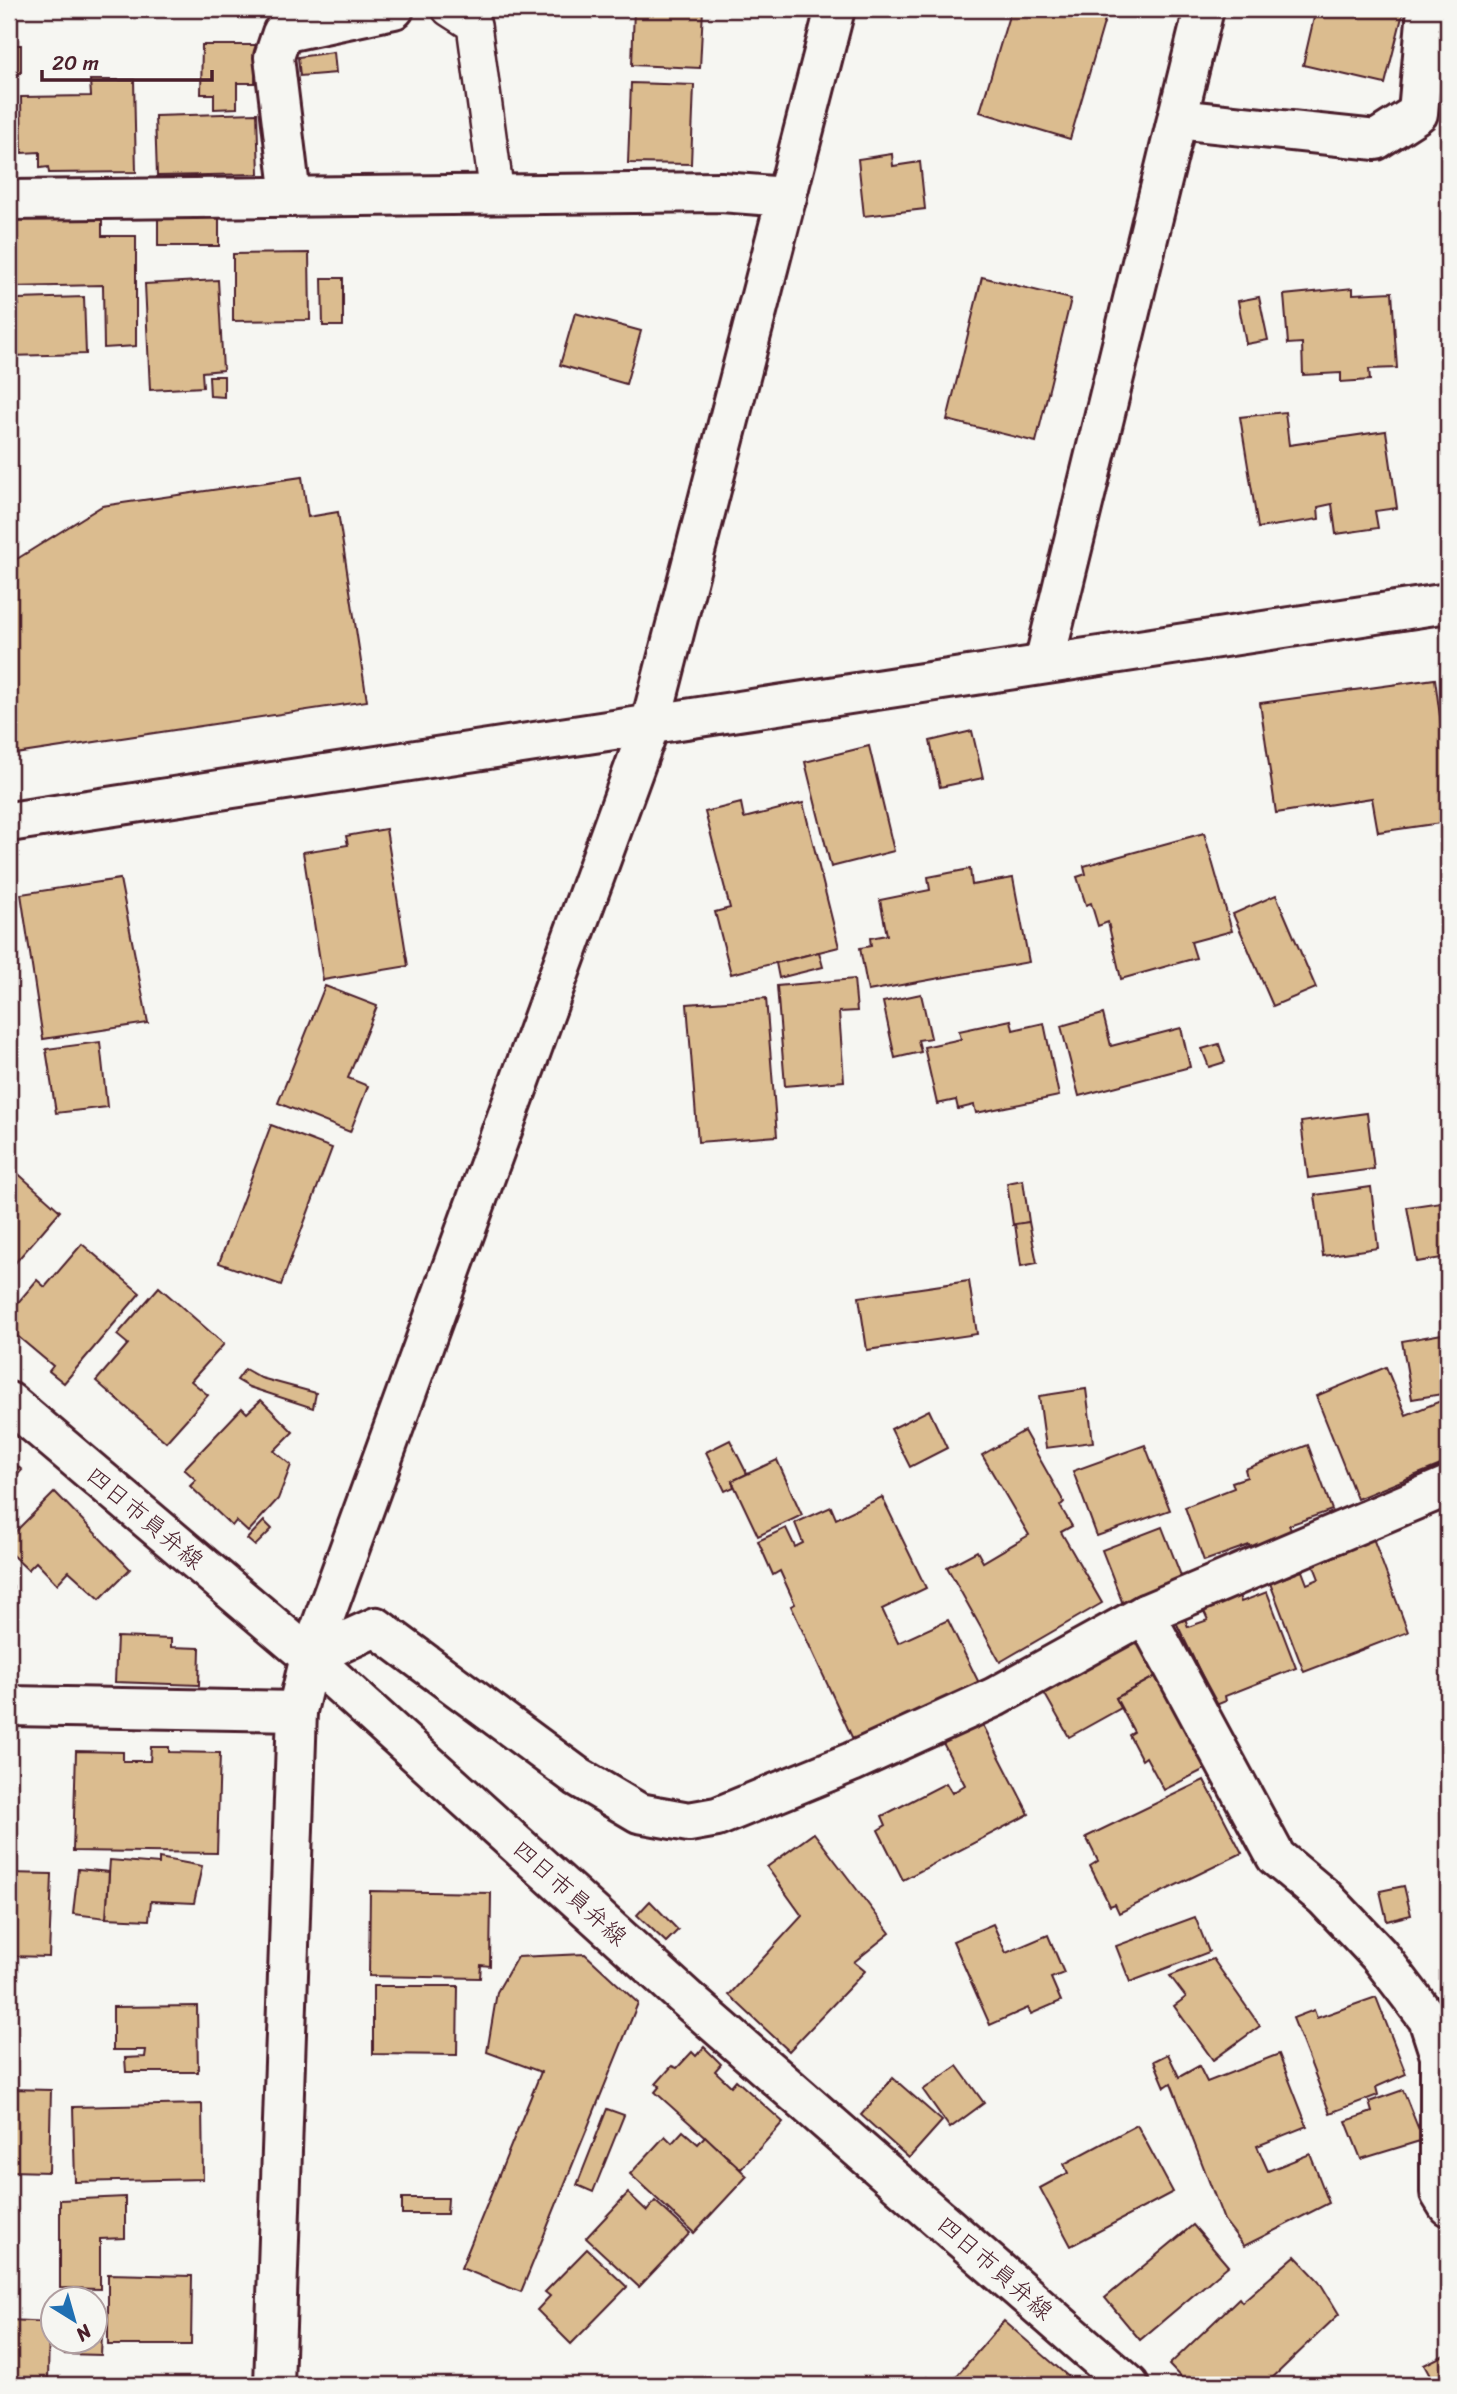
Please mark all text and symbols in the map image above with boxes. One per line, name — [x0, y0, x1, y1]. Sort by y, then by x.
scale bar — [42, 38, 212, 82]
text: 20 m — [52, 44, 99, 82]
street label: 四日市員弁線 — [76, 1456, 214, 1580]
street label: 四日市員弁線 — [502, 1829, 638, 1957]
street label: 四日市員弁線 — [927, 2205, 1063, 2331]
north arrow — [38, 2286, 108, 2356]
text: N — [68, 2315, 100, 2351]

